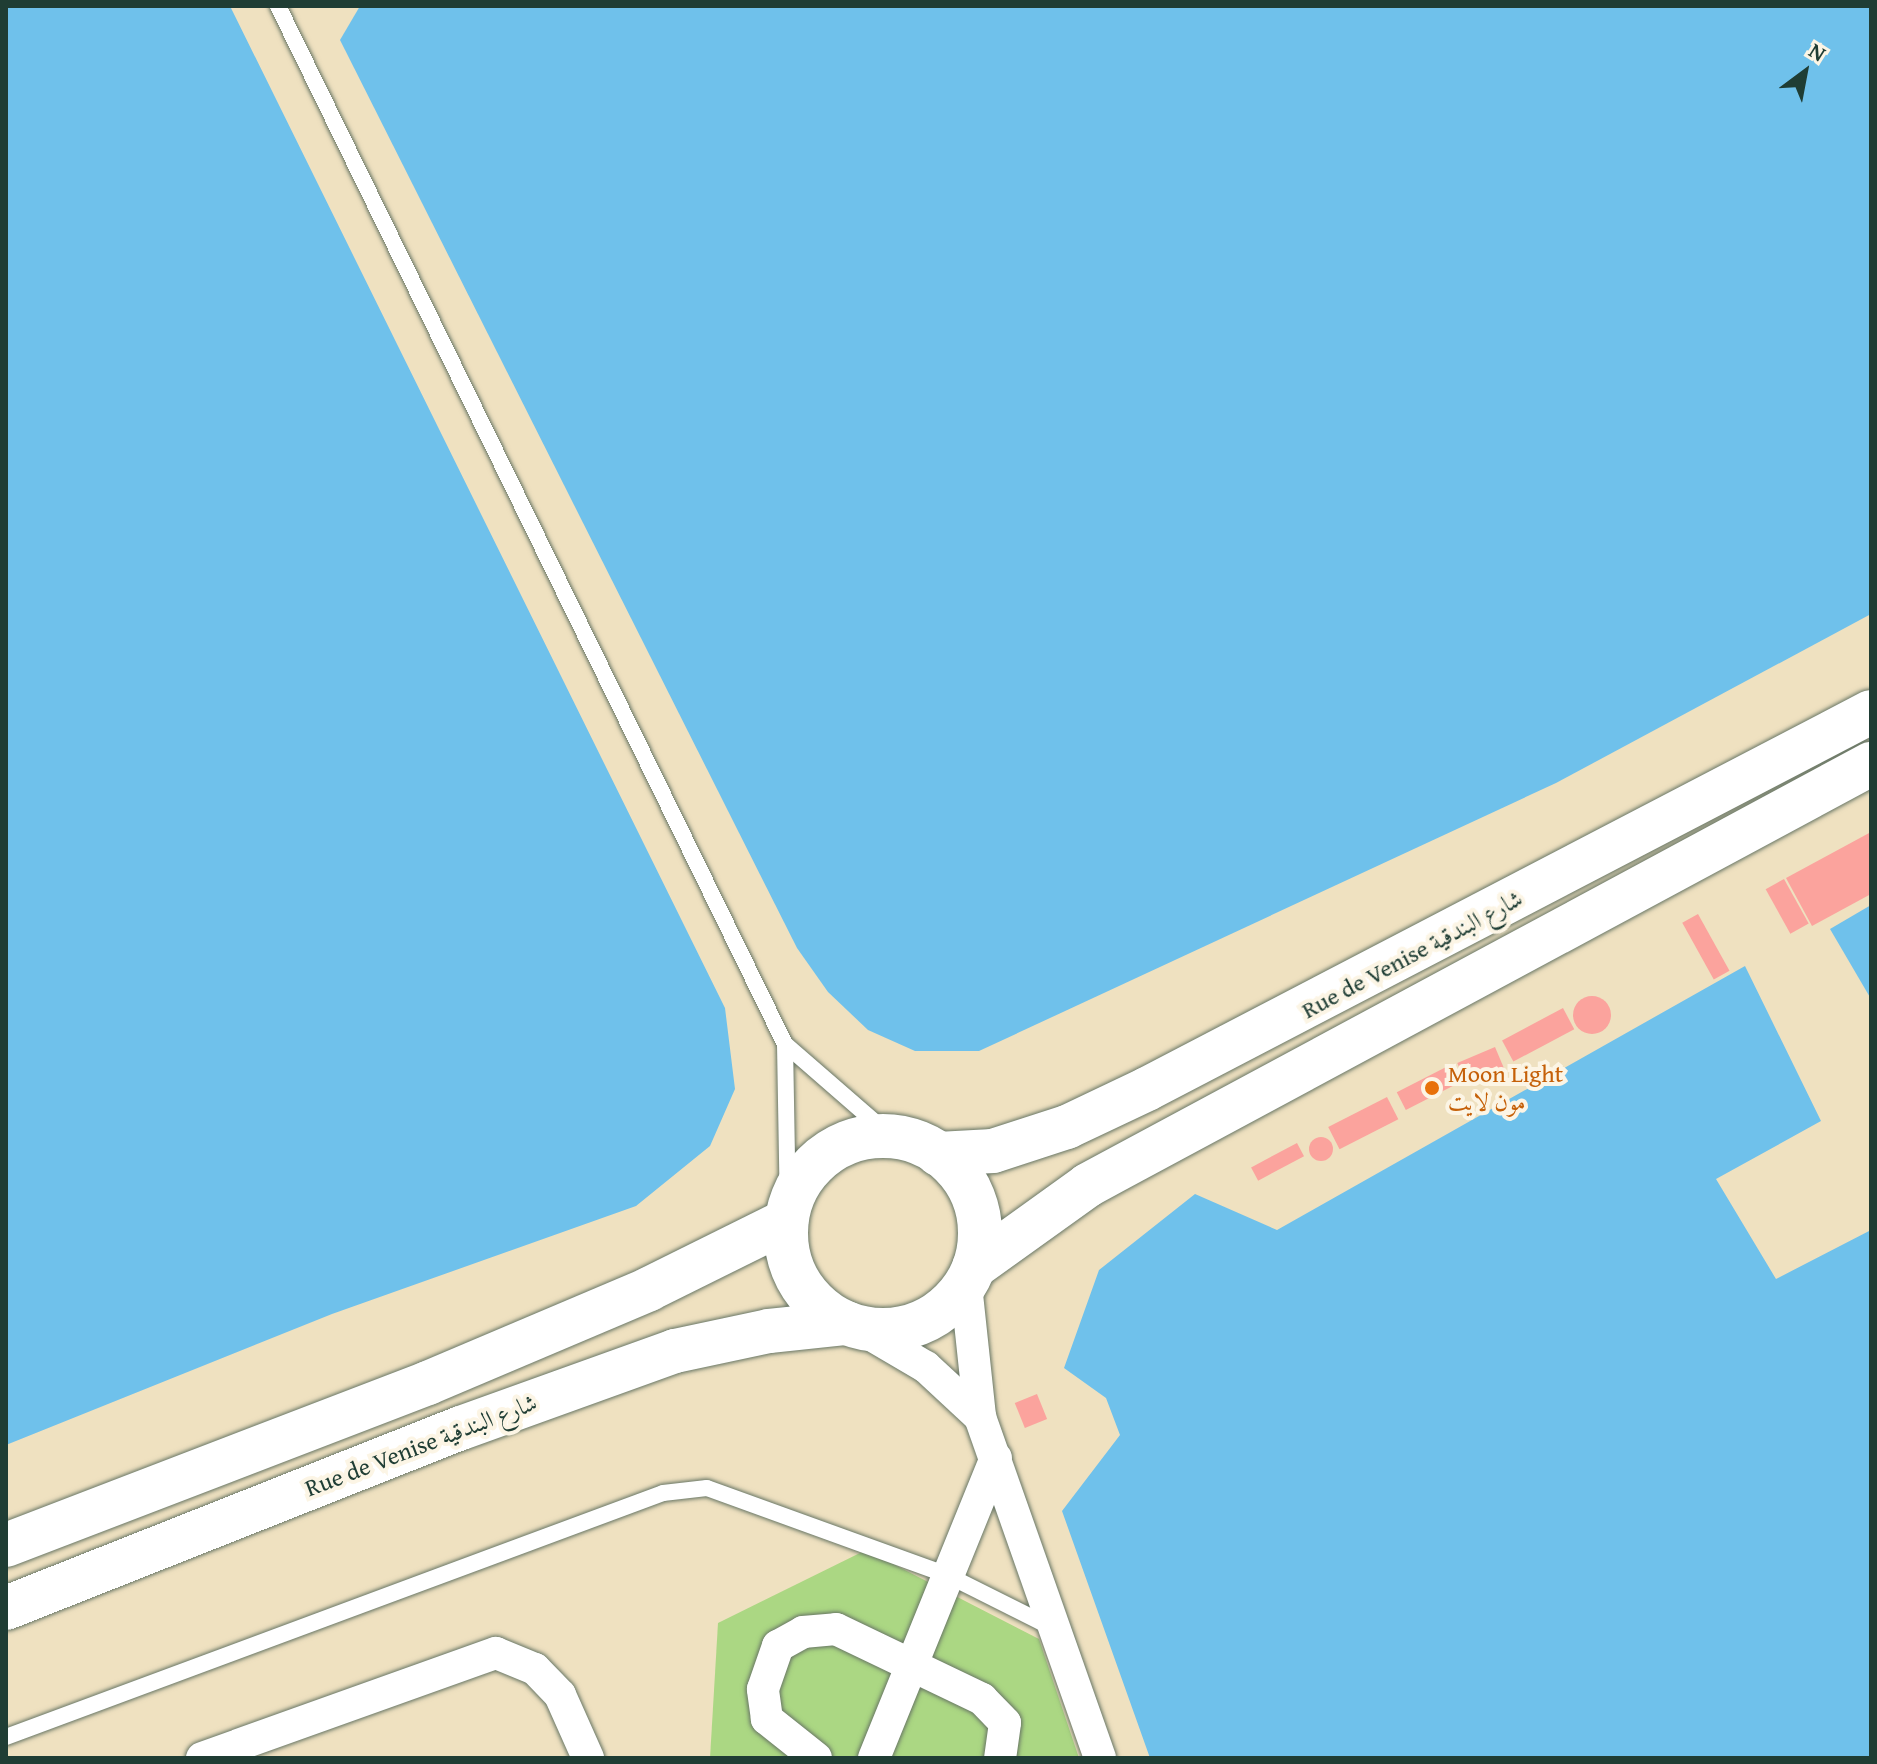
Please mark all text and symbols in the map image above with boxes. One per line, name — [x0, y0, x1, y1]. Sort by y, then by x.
north arrow — [1765, 32, 1845, 112]
text: N — [1803, 34, 1832, 69]
street label: Rue de Venise شارع البندقية — [1297, 884, 1527, 1024]
place label: Moon Light مون لايت — [1448, 1060, 1563, 1116]
marker: Moon Light مون لايت — [1423, 1079, 1441, 1097]
street label: Rue de Venise شارع البندقية — [301, 1387, 541, 1503]

